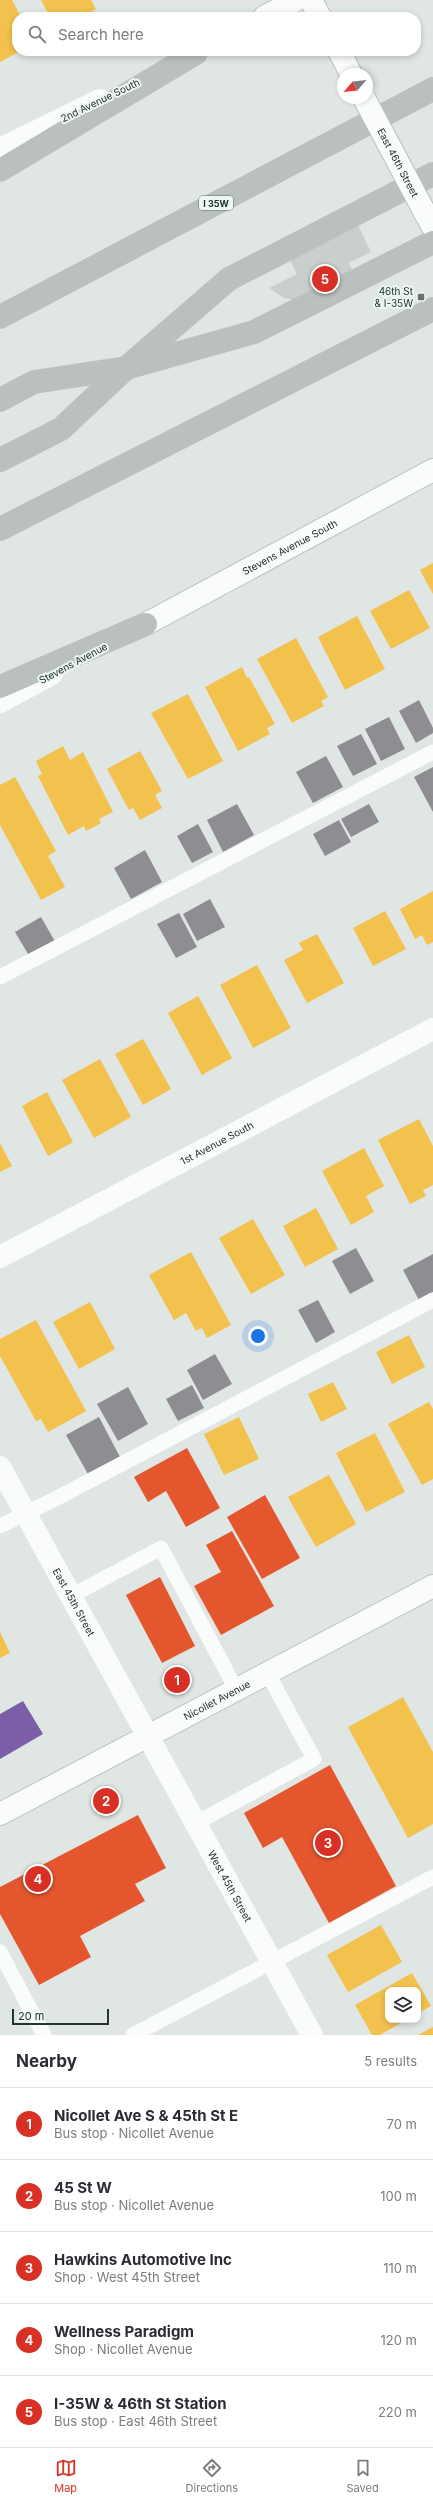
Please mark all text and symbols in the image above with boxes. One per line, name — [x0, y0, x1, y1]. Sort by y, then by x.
search box — [12, 12, 421, 56]
icon: search — [26, 23, 48, 45]
text: Search here — [58, 25, 144, 44]
north arrow — [337, 68, 373, 104]
street label: 2nd Avenue South — [59, 76, 142, 124]
street label: East 46th Street — [375, 126, 422, 199]
road number: I 35W — [199, 196, 233, 210]
pin: 5 — [312, 264, 338, 294]
place label: 46th St & I-35W — [374, 285, 414, 309]
marker: 46th St & I-35W — [416, 292, 426, 302]
street label: Stevens Avenue South — [240, 517, 339, 577]
street label: Stevens Avenue — [37, 640, 109, 686]
street label: 1st Avenue South — [178, 1119, 255, 1167]
your location — [248, 1326, 268, 1346]
street label: East 45th Street — [51, 1566, 98, 1639]
pin: 1 — [164, 1665, 190, 1695]
street label: Nicollet Avenue — [181, 1677, 252, 1722]
pin: 2 — [93, 1786, 119, 1816]
pin: 3 — [315, 1828, 341, 1858]
street label: West 45th Street — [206, 1848, 255, 1924]
pin: 4 — [25, 1864, 51, 1894]
map controls — [385, 1987, 421, 2023]
button: layers — [385, 1987, 421, 2023]
scale bar — [12, 2007, 109, 2026]
text: 20 m — [18, 2009, 44, 2023]
text: Nearby — [16, 2051, 77, 2071]
text: 5 results — [364, 2053, 417, 2069]
text: Nicollet Ave S & 45th St E — [54, 2106, 238, 2125]
text: 1 — [26, 2116, 32, 2132]
text: 70 m — [387, 2116, 417, 2132]
text: Bus stop · Nicollet Avenue — [54, 2125, 214, 2141]
text: 45 St W — [54, 2178, 112, 2197]
text: 2 — [25, 2188, 33, 2204]
text: 100 m — [380, 2188, 417, 2204]
text: Bus stop · Nicollet Avenue — [54, 2197, 214, 2213]
text: Hawkins Automotive Inc — [54, 2250, 232, 2269]
text: 3 — [25, 2260, 33, 2276]
text: 110 m — [383, 2260, 417, 2276]
text: Shop · West 45th Street — [54, 2269, 200, 2285]
text: Wellness Paradigm — [54, 2322, 194, 2341]
text: 4 — [25, 2332, 33, 2348]
text: 120 m — [381, 2332, 417, 2348]
text: Shop · Nicollet Avenue — [54, 2341, 192, 2357]
text: I-35W & 46th St Station — [54, 2394, 227, 2413]
text: 5 — [25, 2404, 33, 2420]
text: 220 m — [378, 2404, 417, 2420]
text: Bus stop · East 46th Street — [54, 2413, 217, 2429]
tab: Map — [54, 2457, 77, 2495]
tab: Directions — [186, 2457, 238, 2495]
tab: Saved — [347, 2457, 379, 2495]

